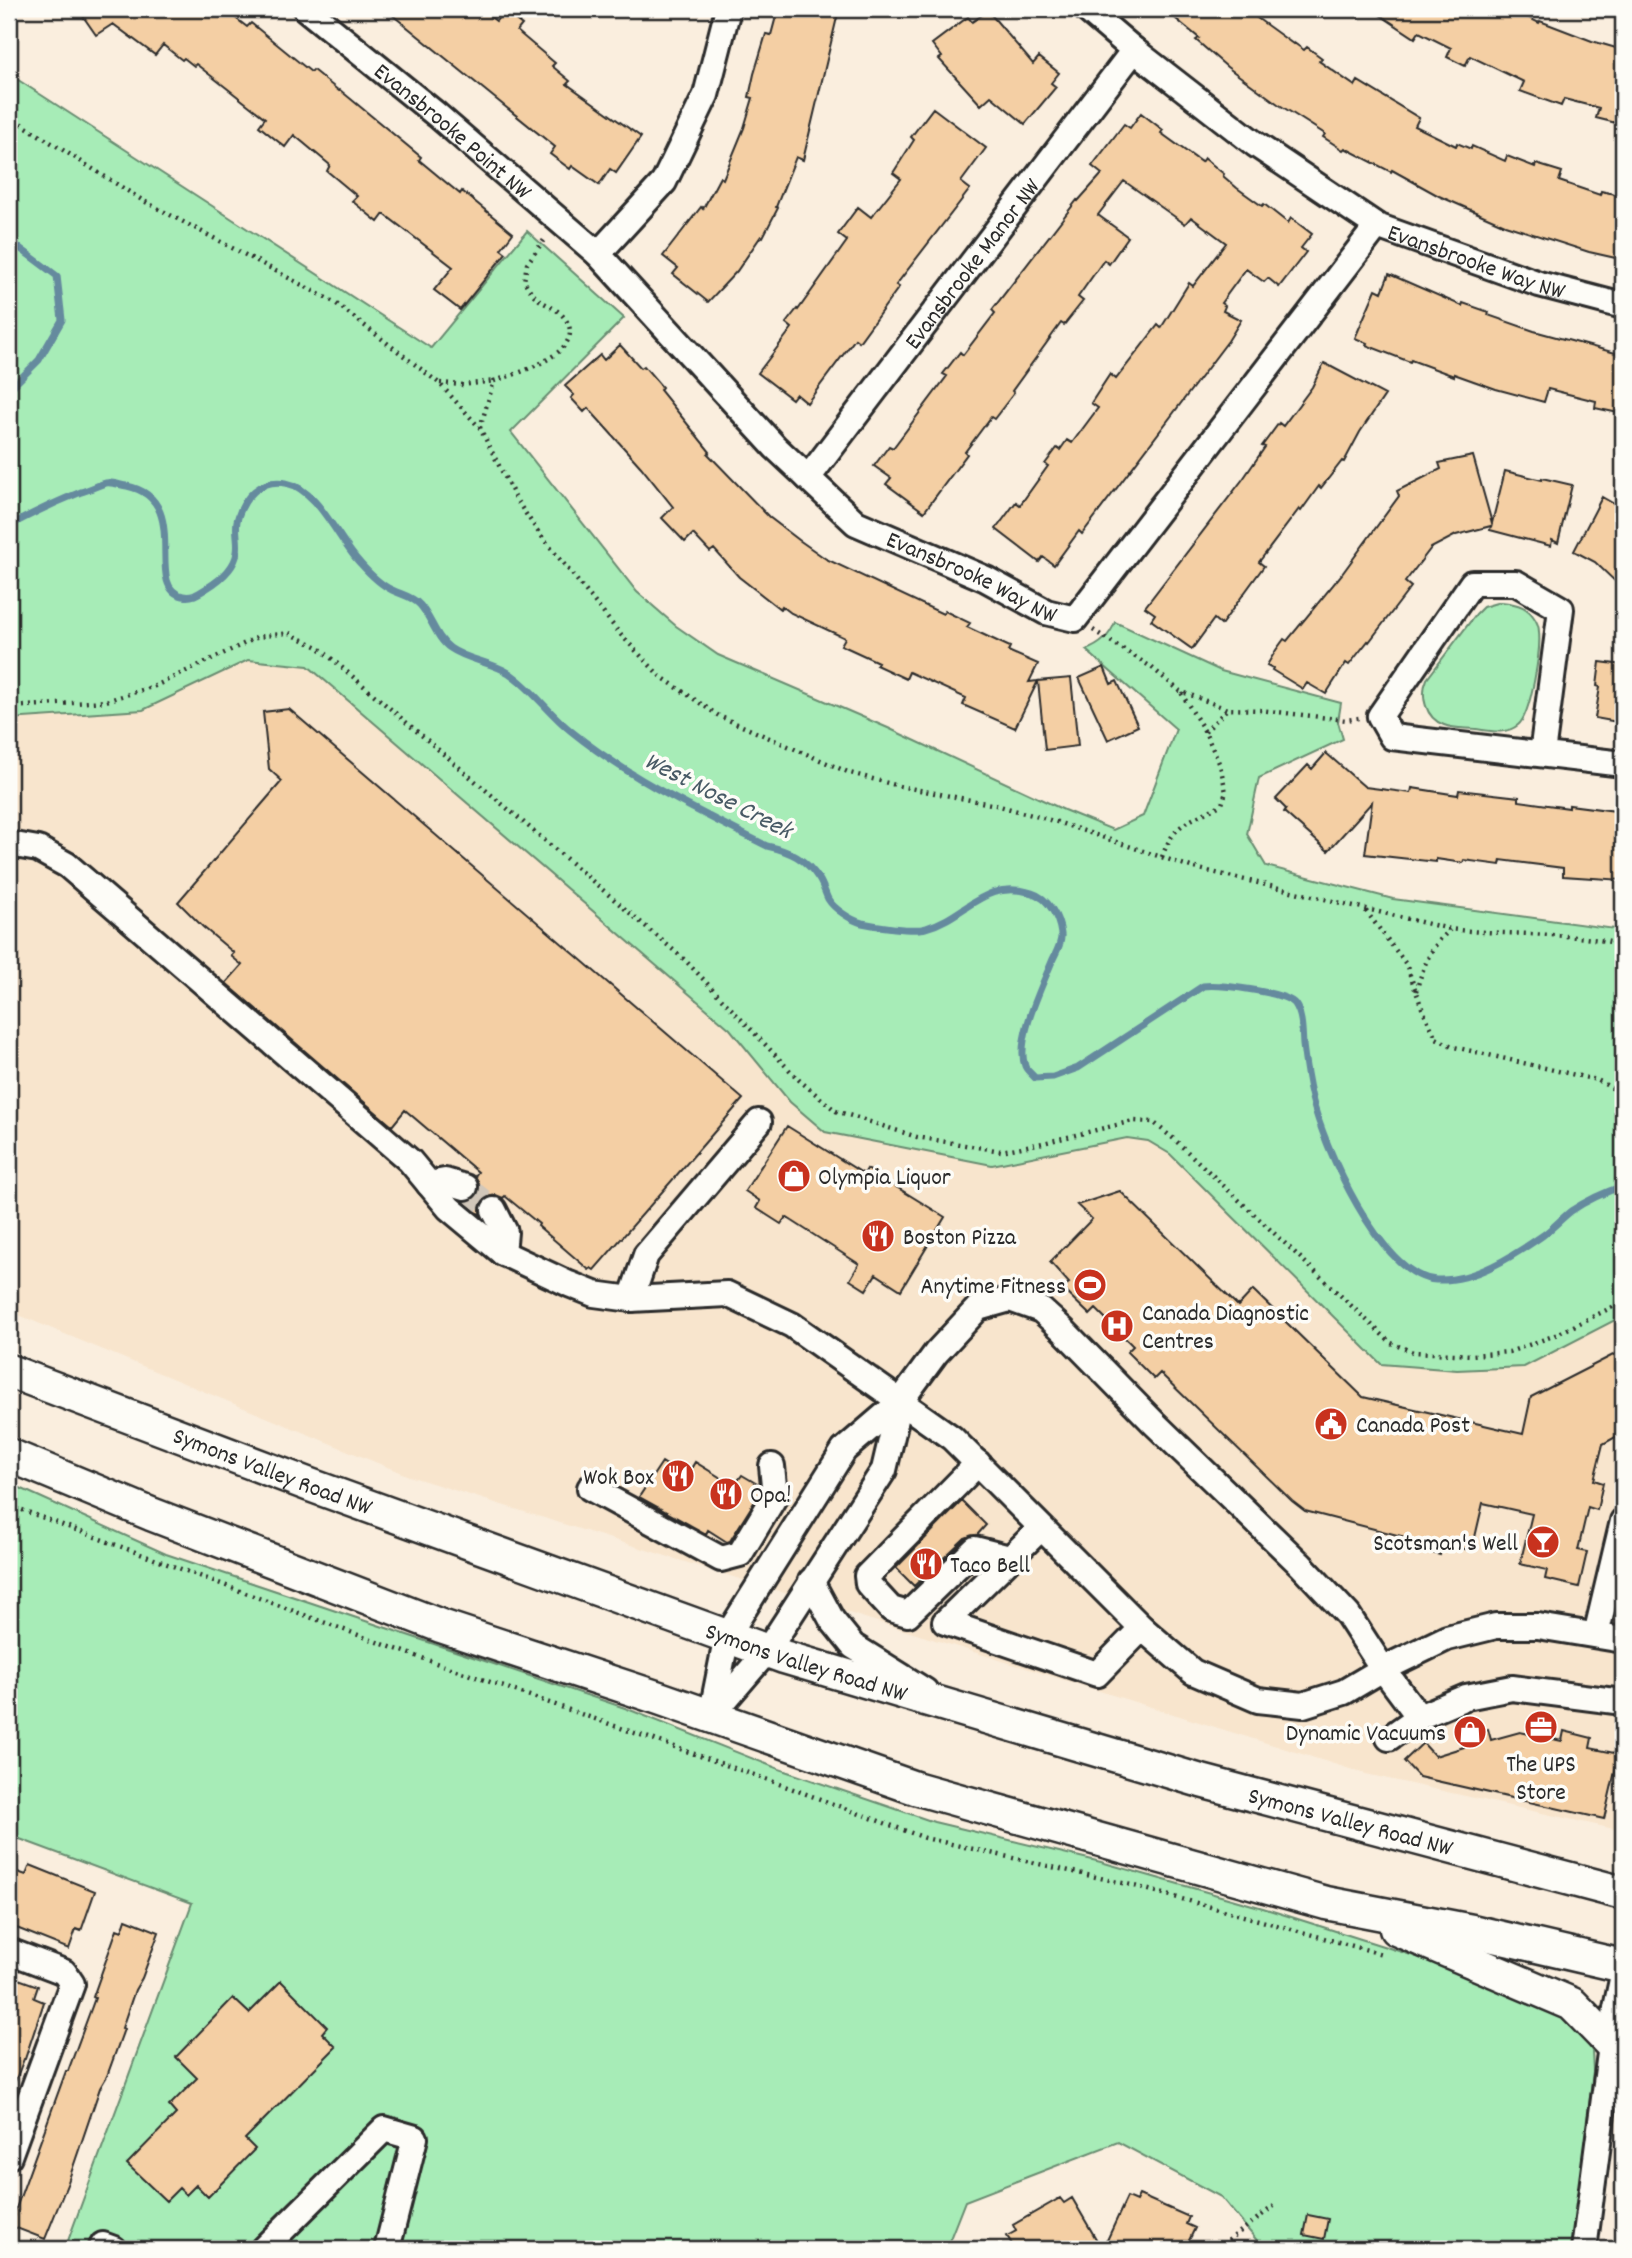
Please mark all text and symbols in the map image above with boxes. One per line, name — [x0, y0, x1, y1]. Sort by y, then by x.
street label: Evansbrooke Point NW — [365, 56, 538, 209]
street label: Evansbrooke Manor NW — [898, 172, 1050, 358]
street label: Evansbrooke Way NW — [1382, 217, 1568, 310]
street label: Evansbrooke Way NW — [880, 524, 1060, 634]
water label: West Nose Creek — [637, 744, 800, 851]
shop icon: Olympia Liquor — [775, 1157, 813, 1195]
place label: Olympia Liquor — [818, 1162, 951, 1196]
restaurant icon: Boston Pizza — [859, 1217, 897, 1255]
place label: Boston Pizza — [903, 1222, 1017, 1256]
sports icon: Anytime Fitness — [1071, 1266, 1109, 1304]
place label: Anytime Fitness — [920, 1271, 1066, 1305]
place label: Canada Diagnostic Centres — [1142, 1298, 1309, 1360]
hospital icon: Canada Diagnostic Centres — [1098, 1307, 1136, 1345]
public building icon: Canada Post — [1312, 1405, 1350, 1443]
place label: Canada Post — [1356, 1410, 1470, 1444]
street label: Symons Valley Road NW — [167, 1421, 376, 1526]
restaurant icon: Wok Box — [659, 1457, 697, 1495]
place label: Wok Box — [583, 1462, 654, 1496]
restaurant icon: Opa! — [707, 1475, 745, 1513]
place label: Opa! — [750, 1480, 791, 1514]
bar icon: Scotsman's Well — [1524, 1523, 1562, 1561]
place label: Scotsman's Well — [1373, 1528, 1518, 1562]
restaurant icon: Taco Bell — [907, 1545, 945, 1583]
place label: Taco Bell — [950, 1550, 1030, 1584]
street label: Symons Valley Road NW — [700, 1616, 911, 1713]
office icon: The UPS Store — [1522, 1708, 1560, 1746]
shop icon: Dynamic Vacuums — [1451, 1713, 1489, 1751]
place label: Dynamic Vacuums — [1286, 1718, 1446, 1752]
place label: The UPS Store — [1506, 1749, 1576, 1811]
street label: Symons Valley Road NW — [1244, 1780, 1456, 1867]

